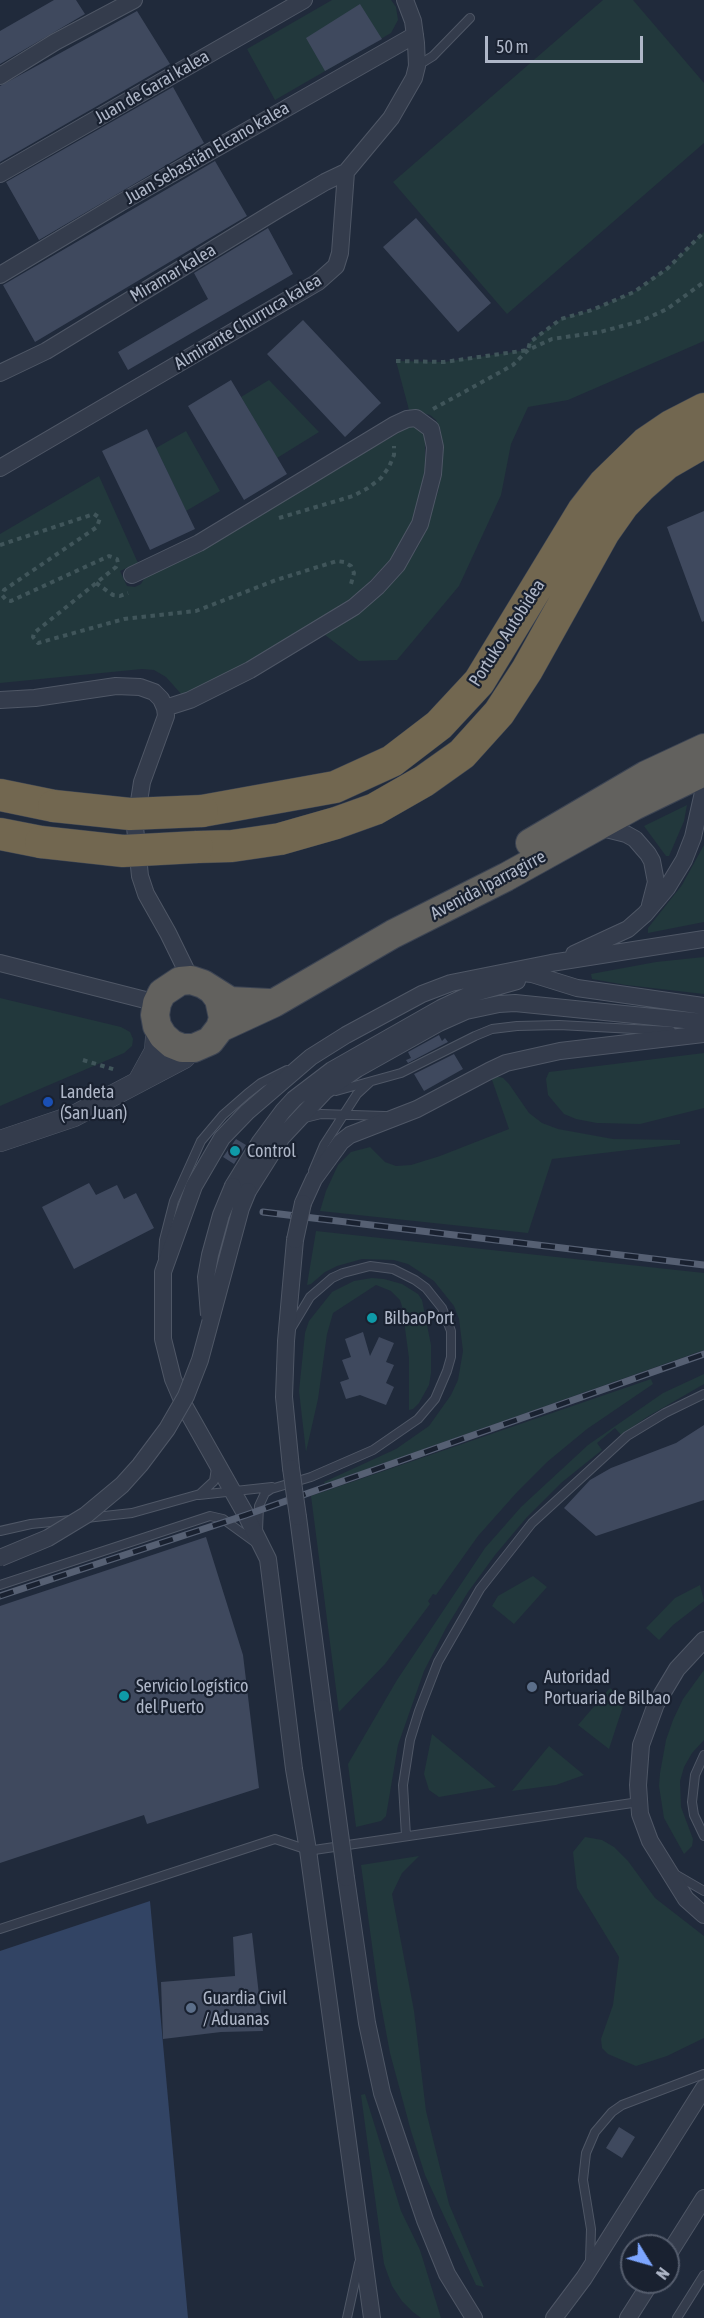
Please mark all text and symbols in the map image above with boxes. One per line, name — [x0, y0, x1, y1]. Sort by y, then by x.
scale bar — [488, 24, 646, 62]
text: 50 m — [496, 36, 528, 57]
street label: Juan de Garai kalea — [91, 46, 213, 128]
street label: Juan Sebastián Elcano kalea — [121, 97, 293, 209]
street label: Miramar kalea — [126, 239, 220, 307]
street label: Almirante Churruca kalea — [170, 269, 326, 375]
street label: Portuko Autobidea — [464, 575, 550, 691]
street label: Avenida Iparragirre — [427, 846, 549, 924]
place label: Landeta (San Juan) — [60, 1081, 127, 1124]
marker: Landeta (San Juan) — [41, 1095, 55, 1109]
place label: Control — [247, 1140, 296, 1162]
marker: Control — [228, 1144, 242, 1158]
place label: BilbaoPort — [384, 1307, 454, 1329]
marker: BilbaoPort — [365, 1311, 379, 1325]
place label: Autoridad Portuaria de Bilbao — [544, 1666, 671, 1708]
place label: Servicio Logístico del Puerto — [136, 1675, 248, 1718]
marker: Autoridad Portuaria de Bilbao — [525, 1680, 539, 1694]
marker: Servicio Logístico del Puerto — [117, 1689, 131, 1703]
place label: Guardia Civil / Aduanas — [203, 1987, 287, 2030]
marker: Guardia Civil / Aduanas — [184, 2001, 198, 2015]
north arrow — [620, 2234, 680, 2294]
text: N — [653, 2264, 673, 2283]

